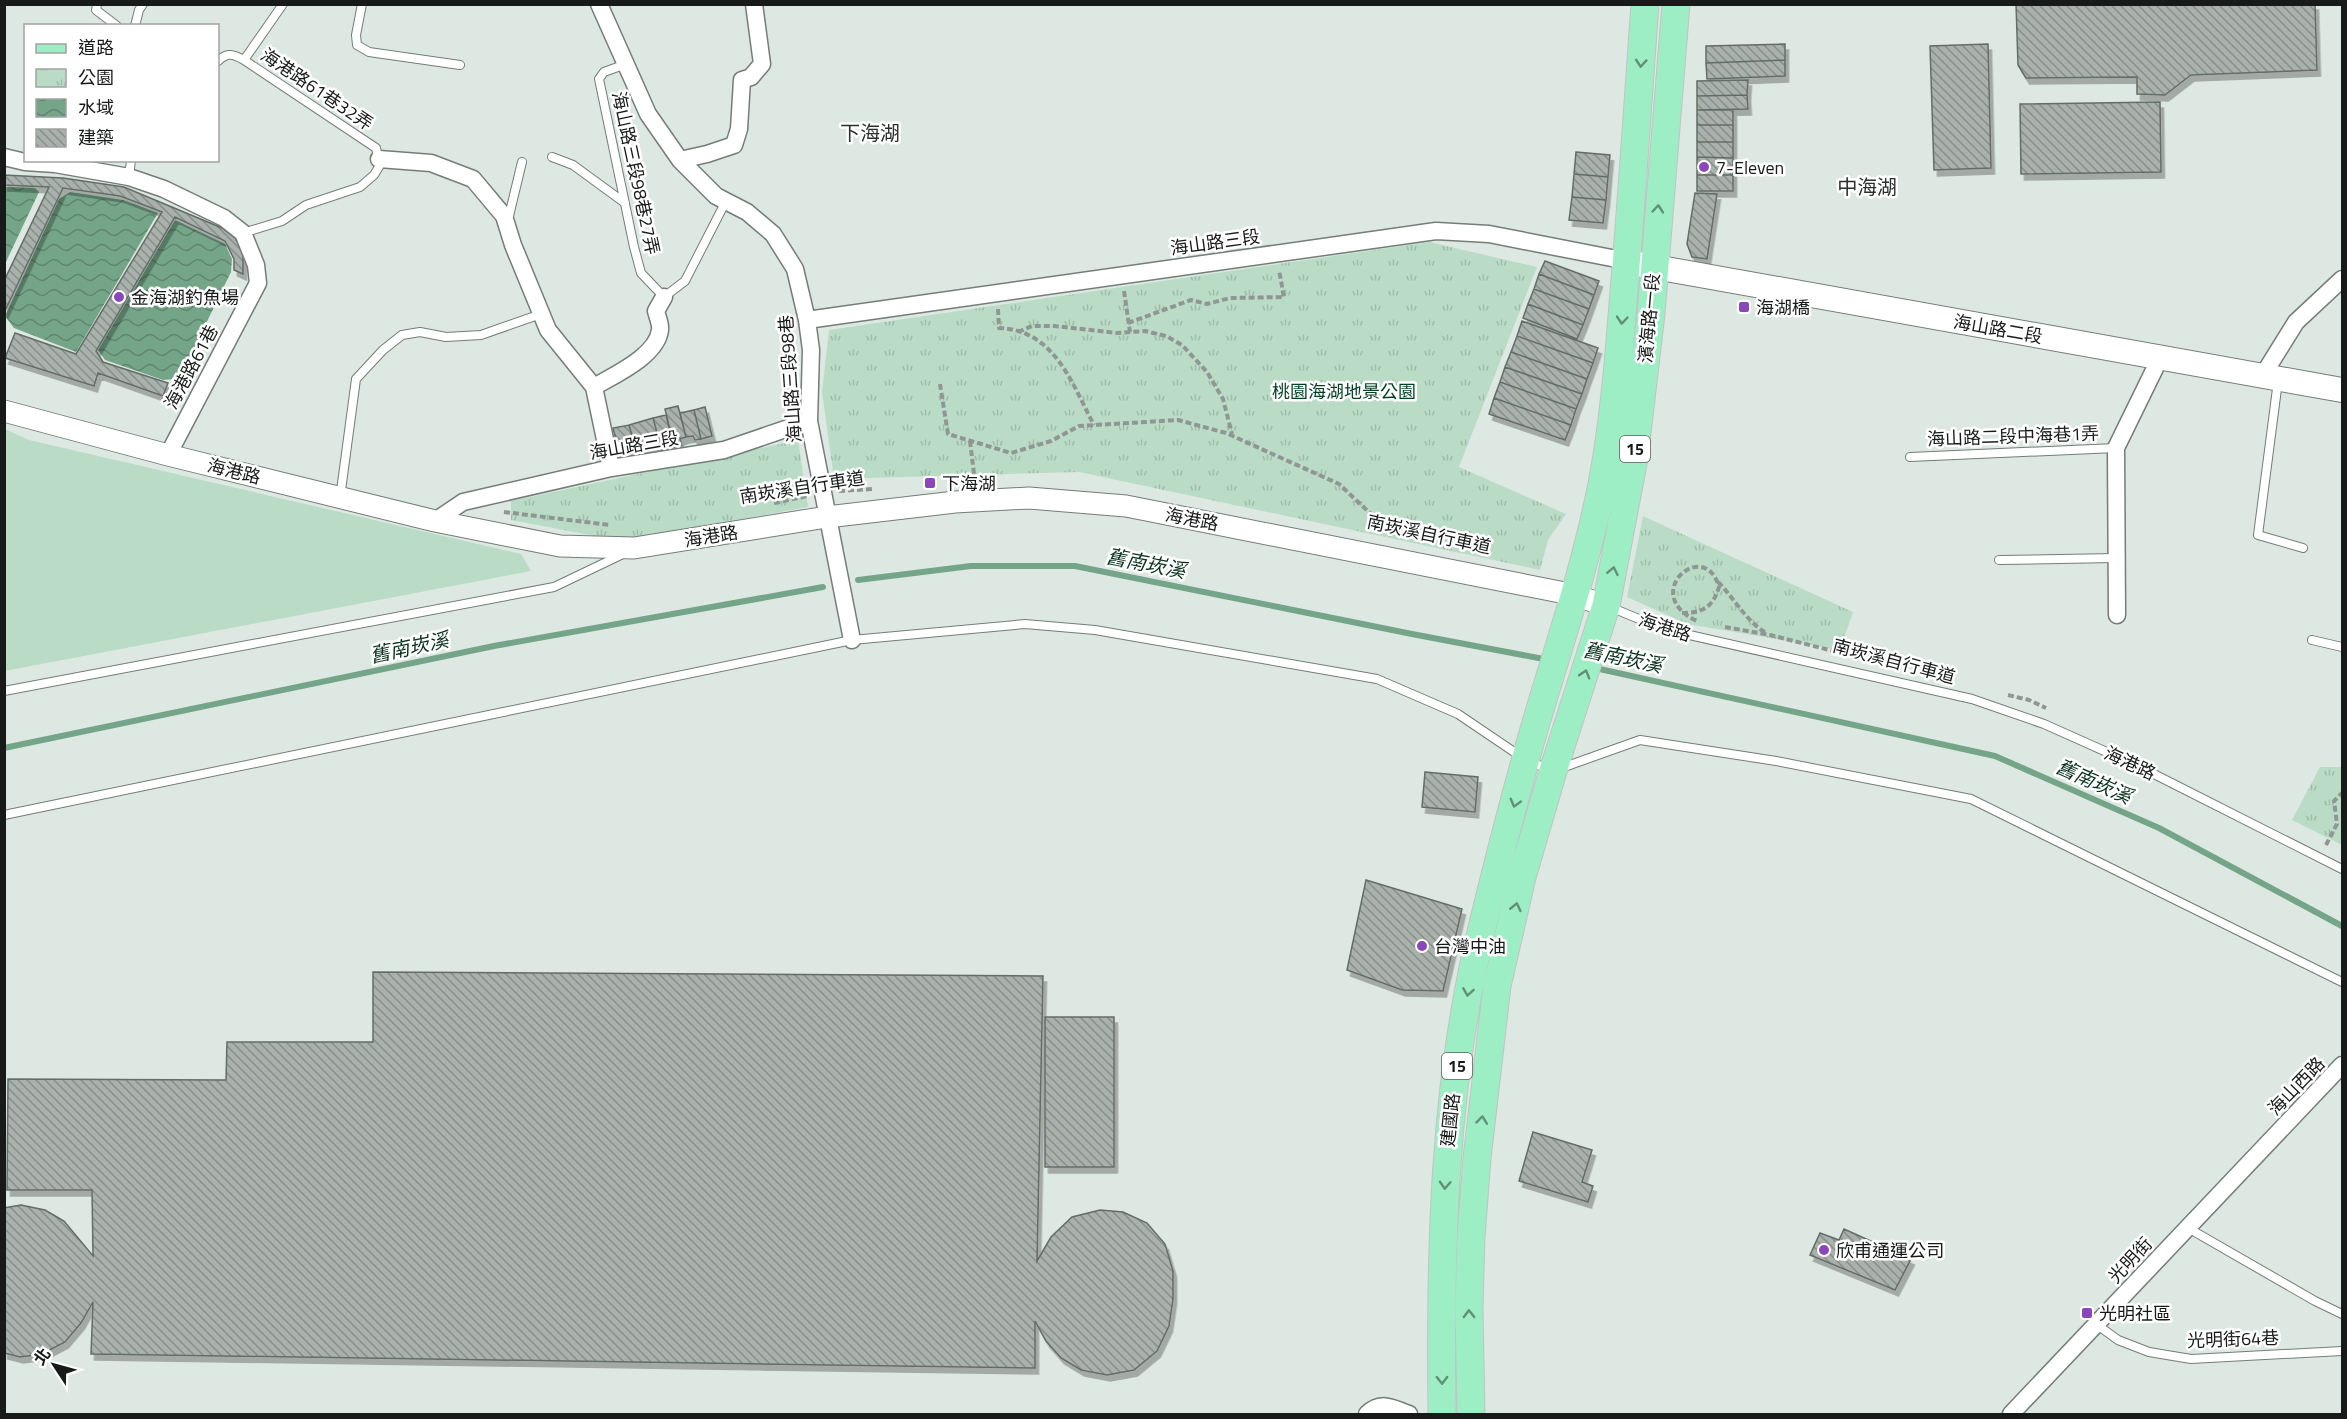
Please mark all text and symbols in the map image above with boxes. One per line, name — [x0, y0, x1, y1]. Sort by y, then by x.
legend — [24, 24, 219, 162]
text: 道路 — [78, 34, 114, 61]
street label: 海港路61巷32弄 — [255, 41, 379, 137]
one-way arrow — [1634, 58, 1647, 67]
text: 公園 — [78, 64, 114, 91]
street label: 海山路三段98巷27弄 — [606, 89, 666, 257]
text: 水域 — [78, 94, 114, 121]
district label: 下海湖 — [840, 117, 900, 148]
text: 建築 — [78, 124, 114, 151]
place label: 7-Eleven — [1716, 154, 1784, 181]
marker: 7-Eleven — [1697, 160, 1711, 174]
district label: 中海湖 — [1837, 171, 1897, 202]
one-way arrow — [1651, 204, 1664, 213]
street label: 海山路三段 — [1169, 222, 1261, 262]
street label: 濱海路一段 — [1632, 272, 1666, 364]
place label: 金海湖釣魚場 — [131, 284, 239, 311]
marker: 金海湖釣魚場 — [112, 290, 126, 304]
place label: 海湖橋 — [1756, 294, 1810, 321]
marker: 海湖橋 — [1737, 300, 1751, 314]
street label: 海山路二段 — [1951, 308, 2045, 350]
street label: 海山路三段98巷 — [772, 314, 808, 444]
one-way arrow — [1616, 315, 1629, 324]
street label: 海港路61巷 — [157, 320, 225, 414]
park label: 桃園海湖地景公園 — [1272, 378, 1416, 405]
street label: 海山路二段中海巷1弄 — [1927, 420, 2099, 452]
street label: 海山路三段 — [587, 424, 681, 466]
road number: 15 — [1620, 436, 1650, 462]
street label: 海港路 — [205, 451, 263, 491]
street label: 南崁溪自行車道 — [738, 464, 866, 510]
place label: 下海湖 — [942, 470, 996, 497]
marker: 下海湖 — [923, 476, 937, 490]
street label: 海港路 — [1163, 501, 1221, 537]
street label: 南崁溪自行車道 — [1365, 508, 1493, 560]
street label: 海港路 — [682, 518, 740, 554]
water label: 舊南崁溪 — [1104, 540, 1191, 586]
one-way arrow — [1606, 566, 1618, 576]
street label: 海港路 — [1635, 606, 1695, 648]
water label: 舊南崁溪 — [367, 623, 454, 670]
street label: 南崁溪自行車道 — [1830, 632, 1958, 690]
water label: 舊南崁溪 — [1581, 634, 1668, 681]
one-way arrow — [1578, 669, 1590, 680]
street label: 海港路 — [2100, 739, 2160, 787]
water label: 舊南崁溪 — [2051, 751, 2140, 813]
one-way arrow — [1510, 797, 1522, 808]
one-way arrow — [1508, 902, 1521, 912]
place label: 台灣中油 — [1434, 933, 1506, 960]
marker: 台灣中油 — [1415, 939, 1429, 953]
one-way arrow — [1463, 987, 1475, 997]
street label: 海山西路 — [2261, 1051, 2331, 1121]
road number: 15 — [1442, 1053, 1472, 1079]
street label: 建國路 — [1434, 1092, 1466, 1148]
one-way arrow — [1475, 1115, 1487, 1124]
one-way arrow — [1439, 1181, 1452, 1190]
street label: 光明街 — [2102, 1231, 2158, 1289]
place label: 欣甫通運公司 — [1836, 1237, 1944, 1264]
marker: 欣甫通運公司 — [1817, 1243, 1831, 1257]
place label: 光明社區 — [2099, 1300, 2171, 1327]
marker: 光明社區 — [2080, 1306, 2094, 1320]
one-way arrow — [1463, 1310, 1475, 1319]
street label: 光明街64巷 — [2186, 1324, 2280, 1354]
north arrow — [24, 1335, 84, 1395]
text: 北 — [27, 1343, 56, 1370]
one-way arrow — [1436, 1376, 1448, 1385]

